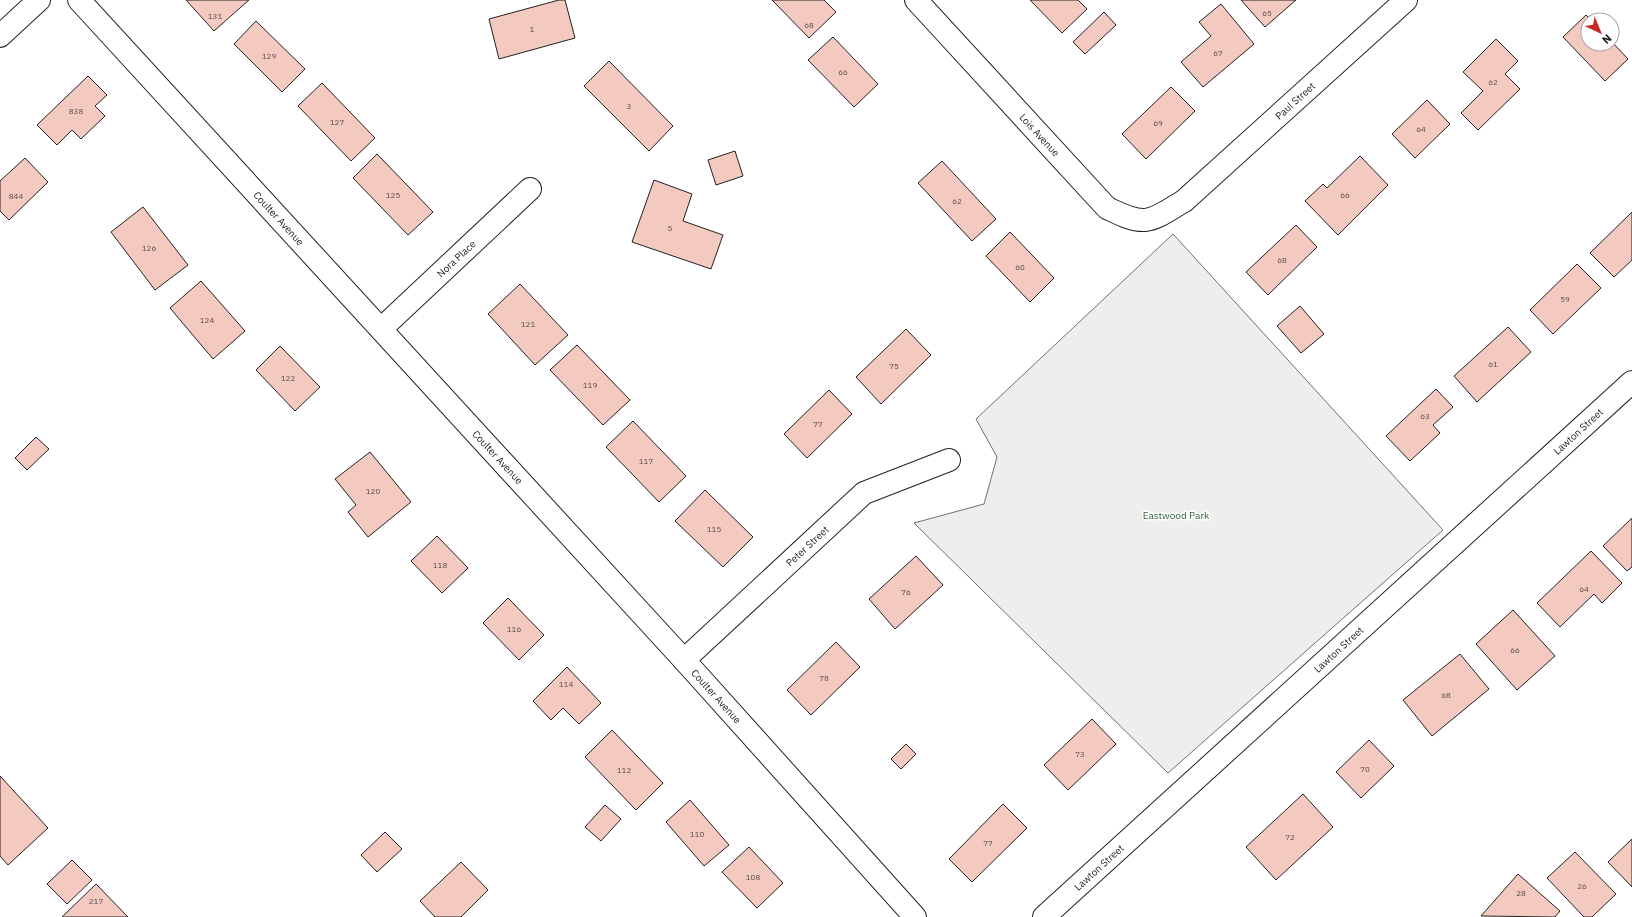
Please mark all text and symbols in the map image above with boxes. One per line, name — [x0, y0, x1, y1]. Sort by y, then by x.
house number: 65 — [1262, 8, 1272, 18]
house number: 131 — [208, 11, 222, 21]
north arrow — [1580, 12, 1620, 52]
house number: 68 — [804, 20, 814, 30]
house number: 1 — [530, 24, 535, 34]
text: N — [1599, 31, 1615, 47]
house number: 67 — [1213, 48, 1223, 58]
house number: 129 — [262, 51, 276, 61]
house number: 66 — [838, 67, 848, 77]
house number: 62 — [1488, 77, 1498, 87]
street label: Paul Street — [1272, 79, 1318, 122]
house number: 3 — [627, 101, 632, 111]
house number: 838 — [69, 106, 83, 116]
street label: Lois Avenue — [1017, 111, 1063, 159]
house number: 127 — [330, 117, 344, 127]
house number: 69 — [1153, 118, 1163, 128]
house number: 64 — [1416, 124, 1426, 134]
street label: Coulter Avenue — [251, 189, 307, 248]
house number: 125 — [386, 190, 400, 200]
house number: 66 — [1340, 190, 1350, 200]
house number: 844 — [9, 191, 23, 201]
house number: 62 — [952, 196, 962, 206]
house number: 5 — [668, 223, 673, 233]
street label: Nora Place — [434, 237, 479, 280]
house number: 126 — [142, 243, 156, 253]
house number: 68 — [1277, 255, 1287, 265]
house number: 60 — [1015, 262, 1025, 272]
house number: 59 — [1560, 294, 1570, 304]
house number: 124 — [200, 315, 214, 325]
house number: 121 — [521, 319, 535, 329]
house number: 61 — [1488, 359, 1498, 369]
house number: 75 — [889, 361, 899, 371]
house number: 122 — [281, 373, 295, 383]
house number: 119 — [583, 380, 597, 390]
street label: Lawton Street — [1550, 405, 1606, 457]
house number: 63 — [1420, 411, 1430, 421]
house number: 77 — [813, 419, 823, 429]
street label: Coulter Avenue — [470, 427, 526, 487]
house number: 117 — [639, 456, 653, 466]
house number: 120 — [366, 486, 380, 496]
park label: Eastwood Park — [1143, 509, 1210, 522]
street label: Peter Street — [783, 522, 832, 569]
house number: 115 — [707, 524, 721, 534]
house number: 118 — [433, 560, 447, 570]
house number: 64 — [1579, 584, 1589, 594]
house number: 76 — [901, 587, 911, 597]
street label: Lawton Street — [1311, 623, 1366, 675]
house number: 116 — [507, 624, 521, 634]
house number: 66 — [1510, 645, 1520, 655]
street label: Coulter Avenue — [689, 666, 745, 726]
house number: 78 — [819, 673, 829, 683]
house number: 114 — [559, 679, 573, 689]
house number: 68 — [1441, 690, 1451, 700]
house number: 73 — [1075, 749, 1085, 759]
house number: 70 — [1360, 764, 1370, 774]
house number: 112 — [617, 765, 631, 775]
house number: 110 — [690, 829, 704, 839]
house number: 72 — [1285, 832, 1295, 842]
house number: 77 — [983, 838, 993, 848]
street label: Lawton Street — [1071, 841, 1127, 893]
house number: 108 — [746, 872, 760, 882]
house number: 26 — [1577, 881, 1587, 891]
house number: 28 — [1516, 888, 1526, 898]
house number: 217 — [89, 896, 103, 906]

